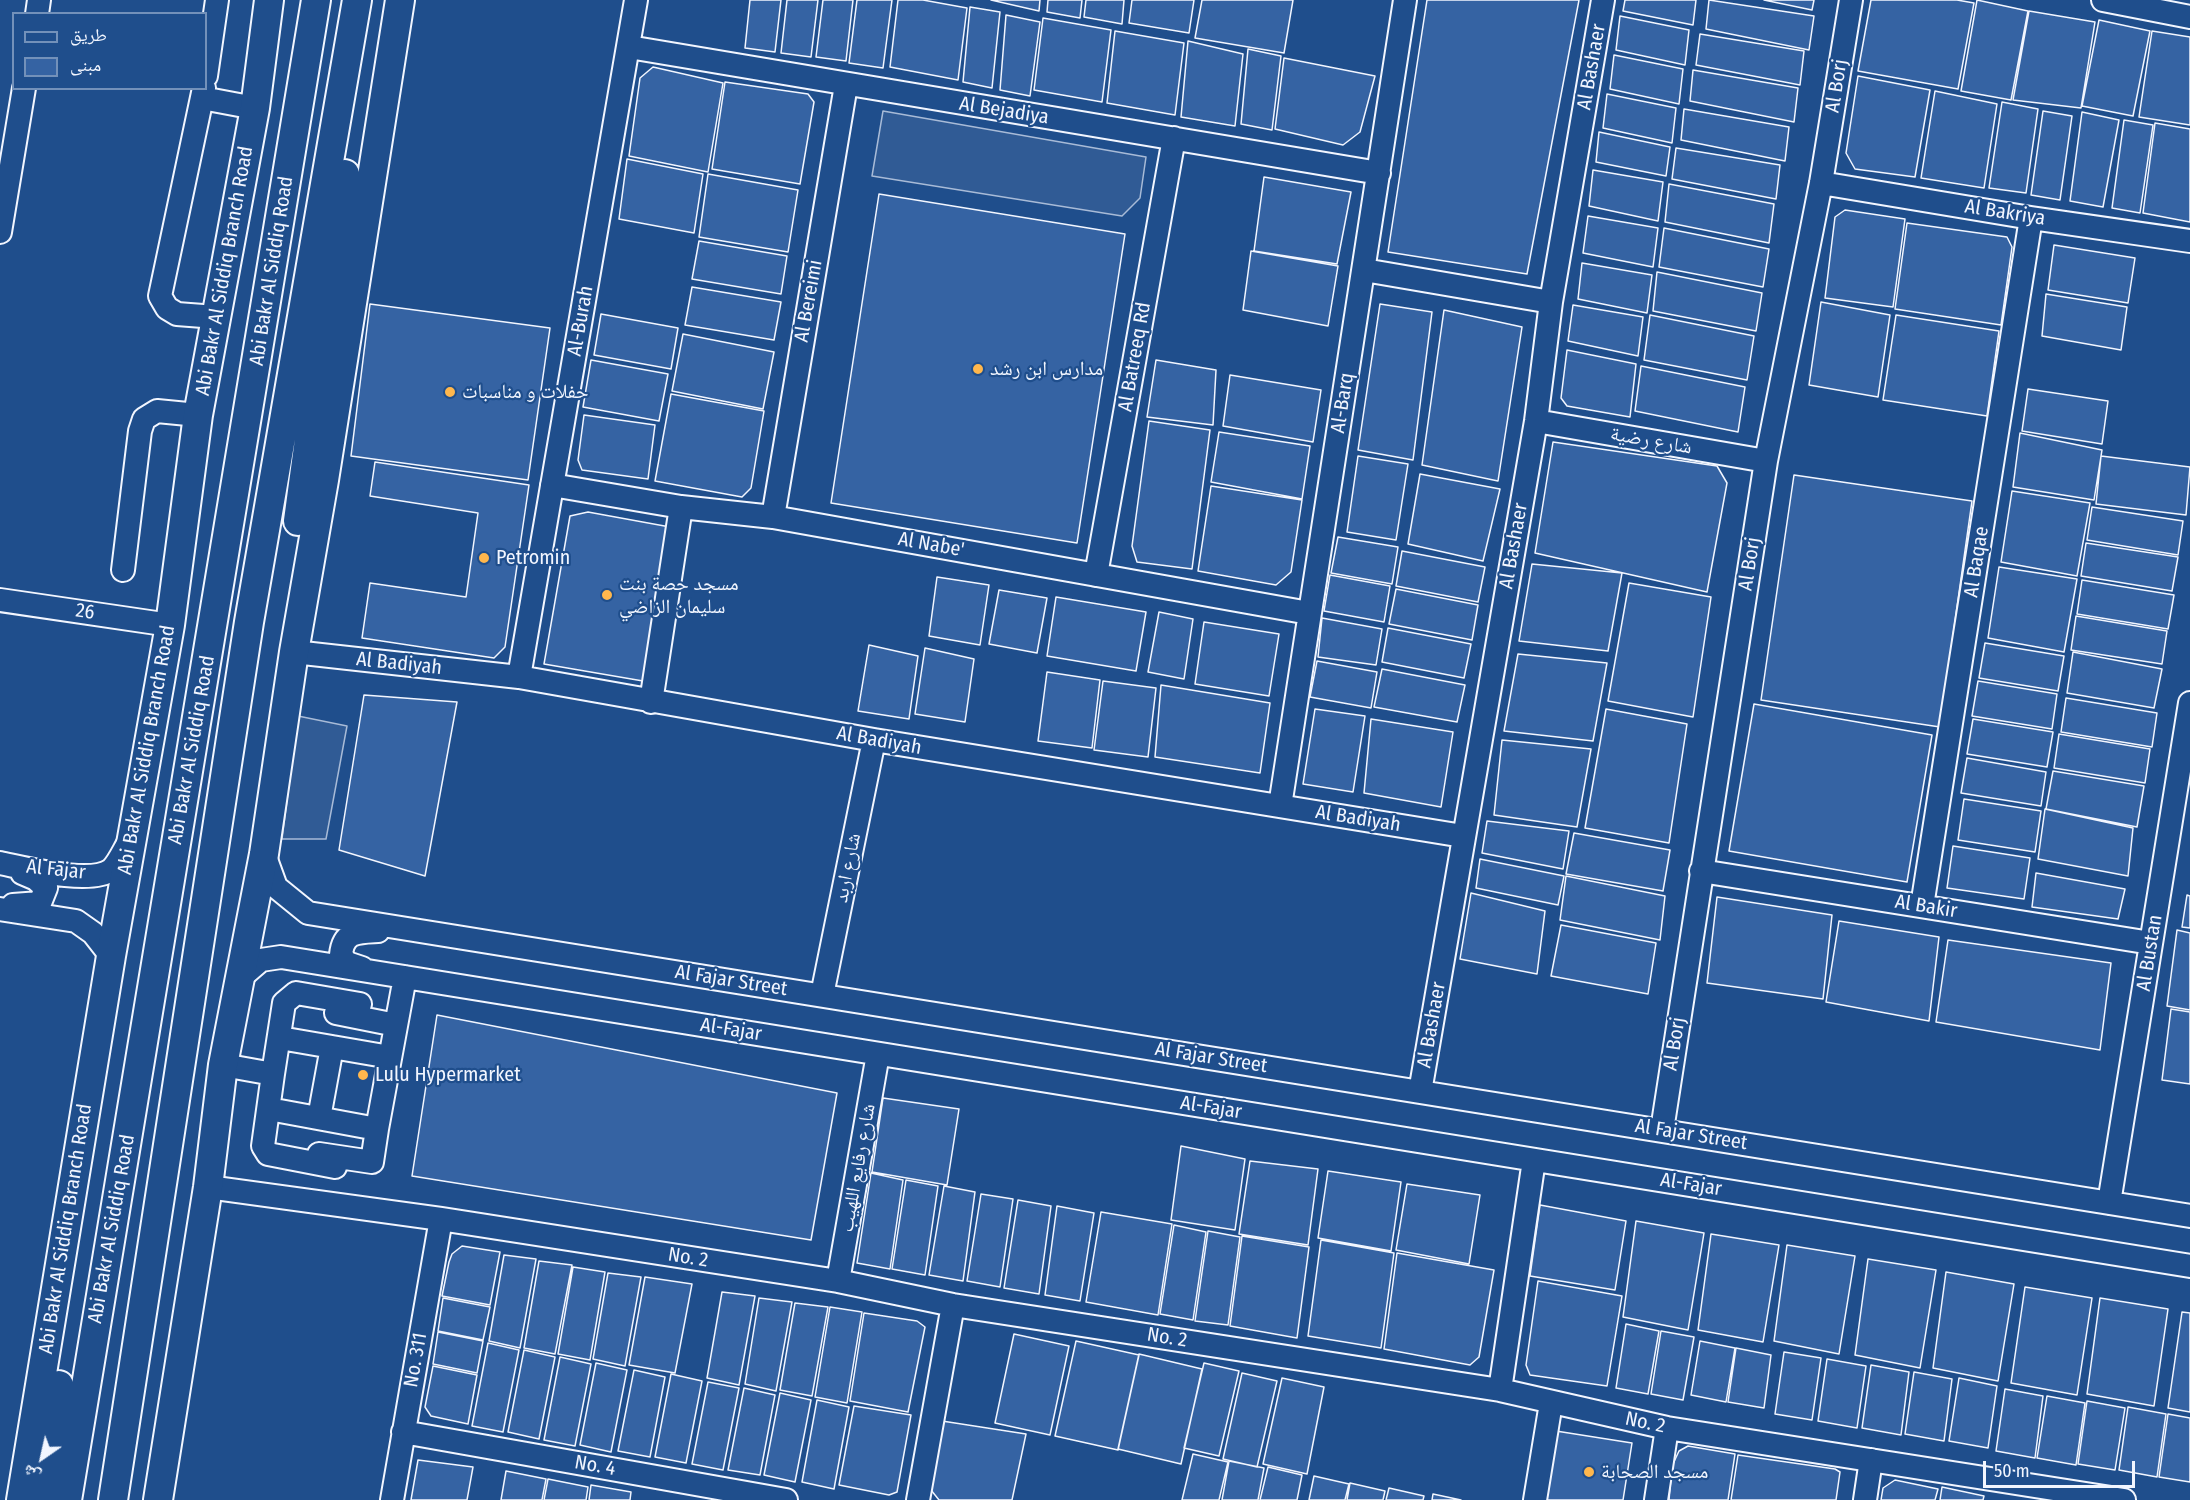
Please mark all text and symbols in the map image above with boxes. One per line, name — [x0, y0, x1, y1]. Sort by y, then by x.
legend — [12, 12, 207, 90]
street label: Al Bashaer — [1573, 22, 1611, 112]
text: طريق — [70, 24, 107, 46]
text: مبنى — [70, 54, 101, 76]
street label: Al Borj — [1821, 58, 1853, 114]
street label: Al Bejadiya — [957, 92, 1051, 130]
street label: Abi Bakr Al Siddiq Branch Road — [191, 144, 259, 398]
street label: Abi Bakr Al Siddiq Road — [245, 175, 299, 367]
street label: Al Bakriya — [1963, 195, 2047, 231]
street label: Al Bereimi — [790, 258, 828, 344]
street label: Al-Burah — [563, 284, 599, 358]
street label: Al Batreeq Rd — [1114, 300, 1156, 414]
place label: مدارس ابن رشد — [990, 357, 1103, 381]
marker: مدارس ابن رشد — [971, 362, 985, 376]
street label: Al-Barq — [1326, 371, 1360, 435]
place label: حفلات و مناسبات — [462, 380, 588, 404]
marker: حفلات و مناسبات — [443, 385, 457, 399]
street label: شارع رضية — [1608, 422, 1694, 460]
street label: Al Bashaer — [1495, 501, 1533, 591]
street label: Al Baqae — [1960, 525, 1994, 599]
street label: Al Nabe' — [896, 527, 966, 563]
street label: Al Borj — [1734, 536, 1766, 592]
place label: Petromin — [496, 546, 570, 570]
marker: Petromin — [477, 551, 491, 565]
place label: مسجد حصة بنت سليمان الزاضي — [619, 572, 739, 619]
marker: مسجد حصة بنت سليمان الزاضي — [600, 588, 614, 602]
street label: 26 — [74, 599, 96, 625]
street label: Abi Bakr Al Siddiq Branch Road — [113, 623, 181, 877]
street label: Al Badiyah — [355, 648, 443, 680]
street label: Abi Bakr Al Siddiq Road — [164, 654, 220, 846]
street label: Al Badiyah — [835, 722, 923, 760]
street label: Al Badiyah — [1314, 800, 1402, 838]
street label: شارع اربد — [830, 831, 866, 905]
street label: Al Fajar — [25, 855, 87, 885]
street label: Al Bakir — [1893, 890, 1959, 924]
street label: Al Bustan — [2132, 913, 2168, 993]
street label: Al Fajar Street — [673, 960, 789, 1002]
street label: Al Bashaer — [1413, 980, 1451, 1070]
street label: Al-Fajar — [699, 1013, 763, 1047]
street label: Al Borj — [1659, 1016, 1691, 1072]
street label: Al Fajar Street — [1153, 1037, 1269, 1079]
place label: Lulu Hypermarket — [375, 1063, 521, 1087]
marker: Lulu Hypermarket — [356, 1068, 370, 1082]
street label: Al-Fajar — [1179, 1091, 1243, 1125]
street label: Abi Bakr Al Siddiq Branch Road — [34, 1102, 98, 1356]
street label: شارع رفايع اللهيب — [835, 1102, 881, 1234]
street label: Al Fajar Street — [1633, 1114, 1749, 1156]
street label: Abi Bakr Al Siddiq Road — [84, 1133, 140, 1325]
street label: Al-Fajar — [1659, 1168, 1723, 1202]
street label: No. 2 — [666, 1243, 710, 1273]
street label: No. 2 — [1145, 1323, 1189, 1353]
street label: No. 311 — [399, 1331, 433, 1389]
street label: No. 2 — [1623, 1407, 1667, 1439]
north arrow — [12, 1428, 72, 1488]
scale bar — [1986, 1449, 2138, 1487]
street label: No. 4 — [573, 1451, 617, 1481]
place label: مسجد الصحابة — [1601, 1460, 1708, 1484]
text: 50 m — [1994, 1460, 2030, 1482]
text: ش — [19, 1461, 44, 1486]
marker: مسجد الصحابة — [1582, 1465, 1596, 1479]

